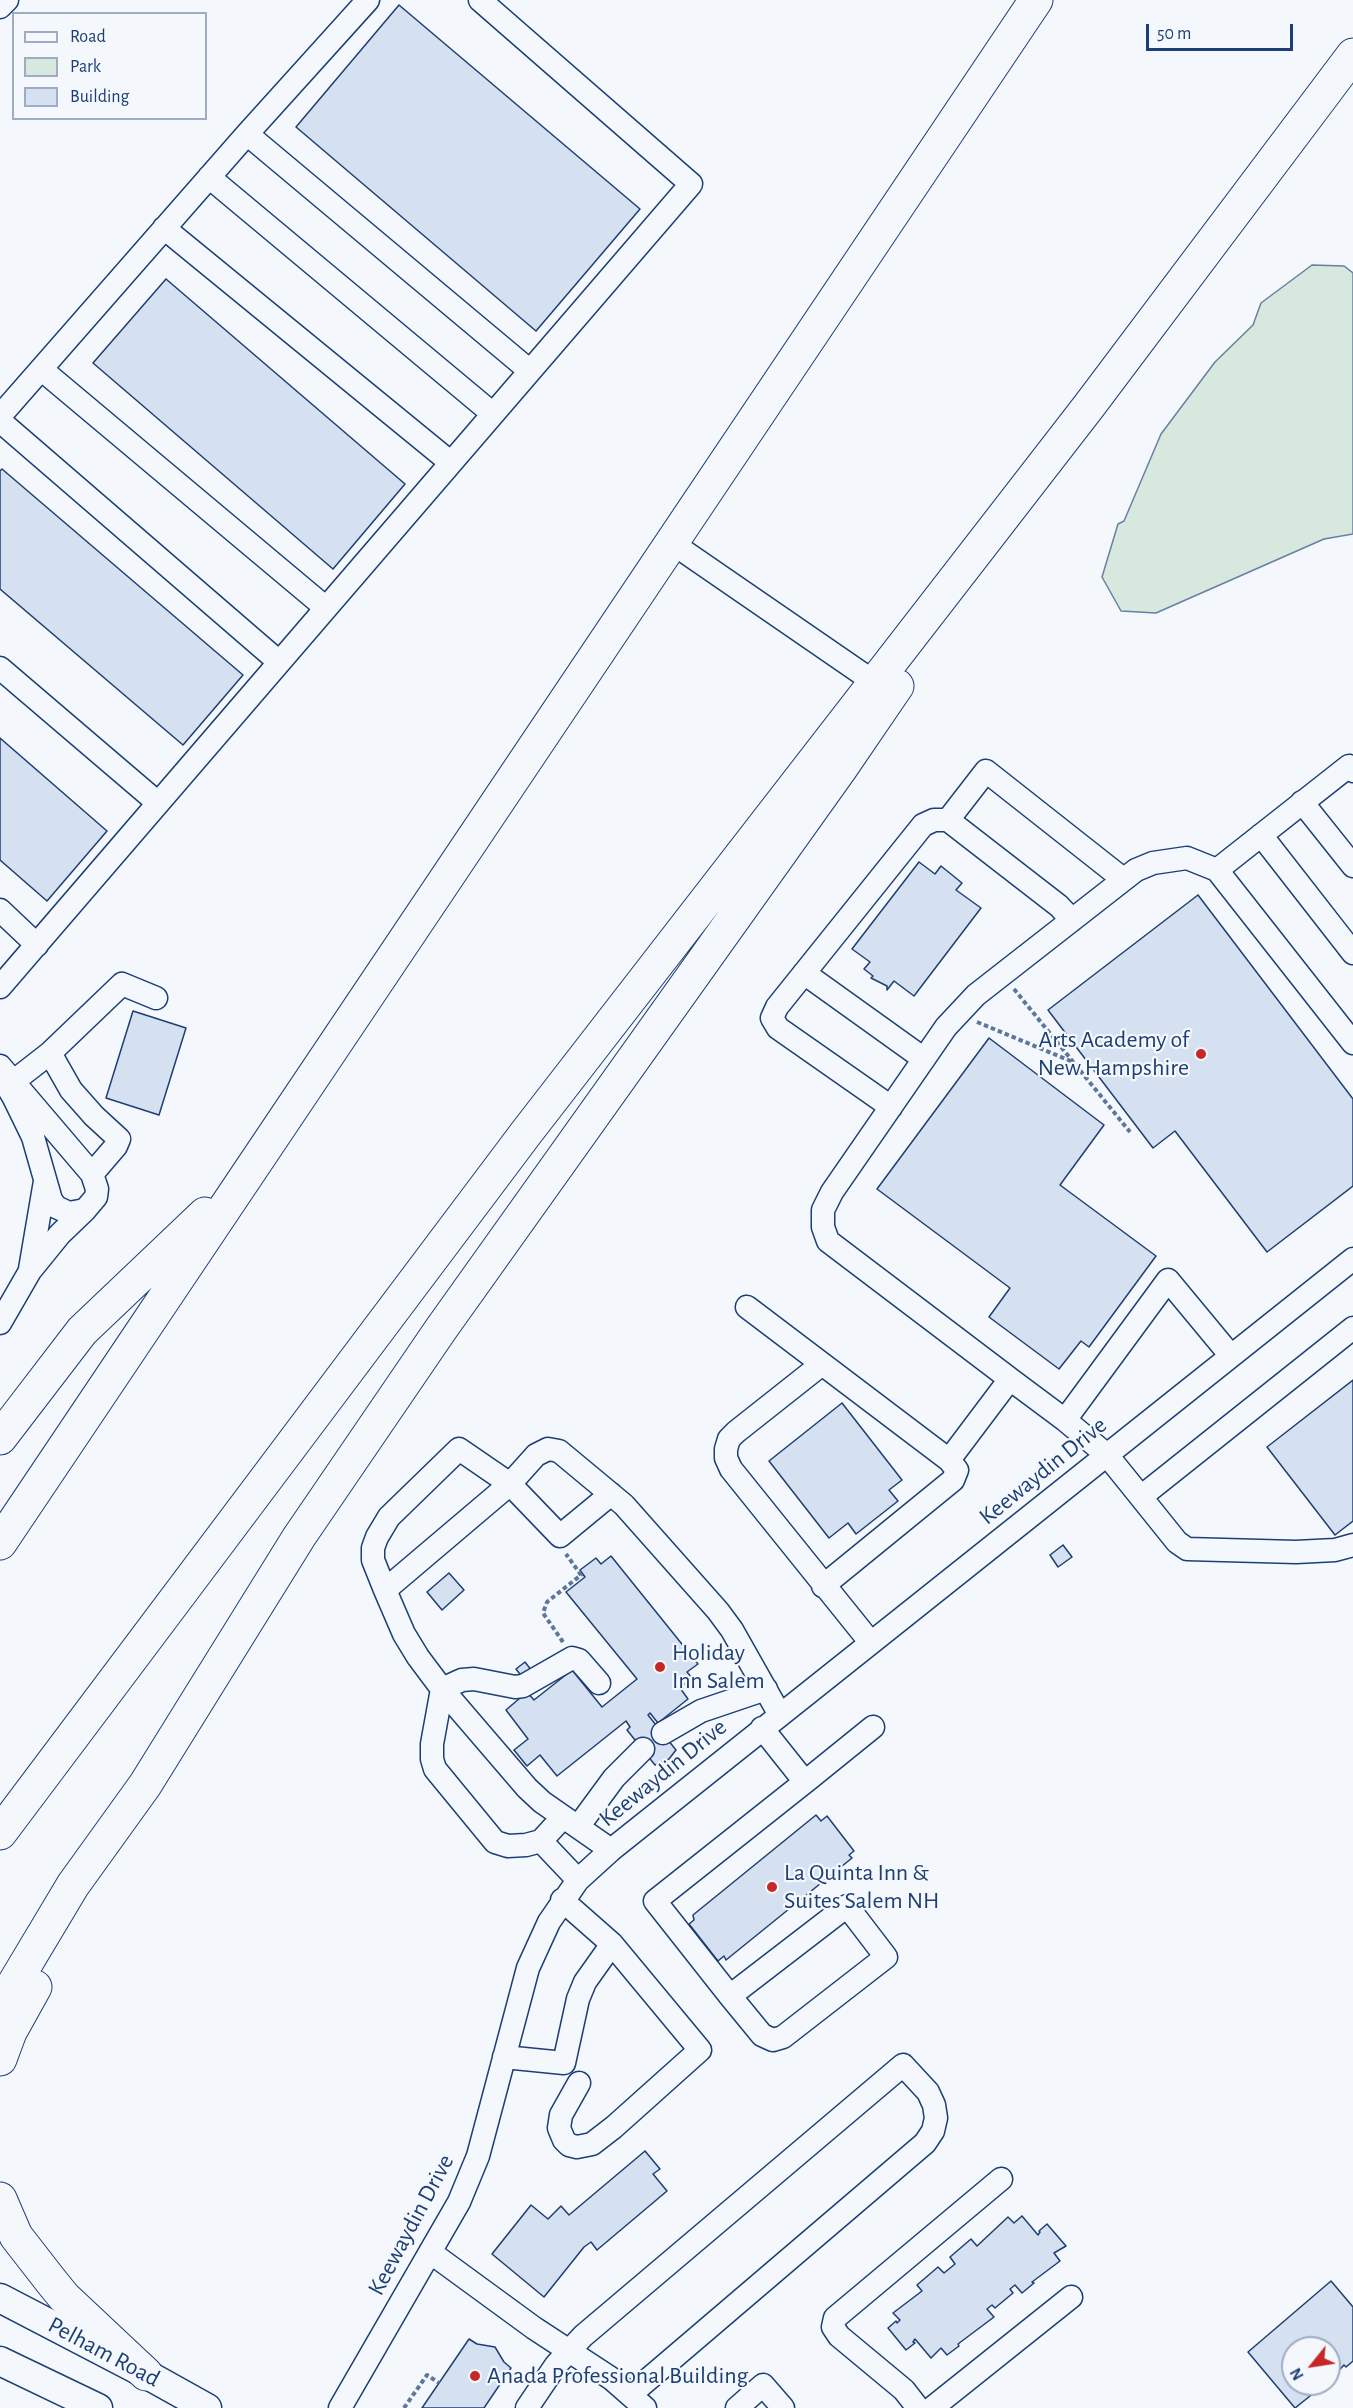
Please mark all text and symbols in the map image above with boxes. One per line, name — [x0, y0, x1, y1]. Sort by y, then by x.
legend — [12, 12, 207, 120]
scale bar — [1149, 12, 1296, 50]
text: 50 m — [1157, 25, 1191, 43]
text: Road — [70, 28, 106, 46]
text: Park — [70, 58, 101, 76]
text: Building — [70, 88, 129, 106]
place label: Arts Academy of New Hampshire — [1038, 1026, 1189, 1082]
marker: Arts Academy of New Hampshire — [1194, 1047, 1208, 1061]
street label: Keewaydin Drive — [973, 1411, 1113, 1531]
place label: Holiday Inn Salem — [672, 1639, 765, 1695]
marker: Holiday Inn Salem — [653, 1660, 667, 1674]
street label: Keewaydin Drive — [593, 1713, 733, 1833]
place label: La Quinta Inn & Suites Salem NH — [784, 1859, 939, 1915]
marker: La Quinta Inn & Suites Salem NH — [765, 1880, 779, 1894]
street label: Keewaydin Drive — [362, 2150, 460, 2300]
street label: Pelham Road — [43, 2310, 165, 2394]
north arrow — [1281, 2336, 1341, 2396]
place label: Anada Professional Building — [487, 2362, 748, 2390]
text: N — [1287, 2365, 1307, 2383]
marker: Anada Professional Building — [468, 2369, 482, 2383]

